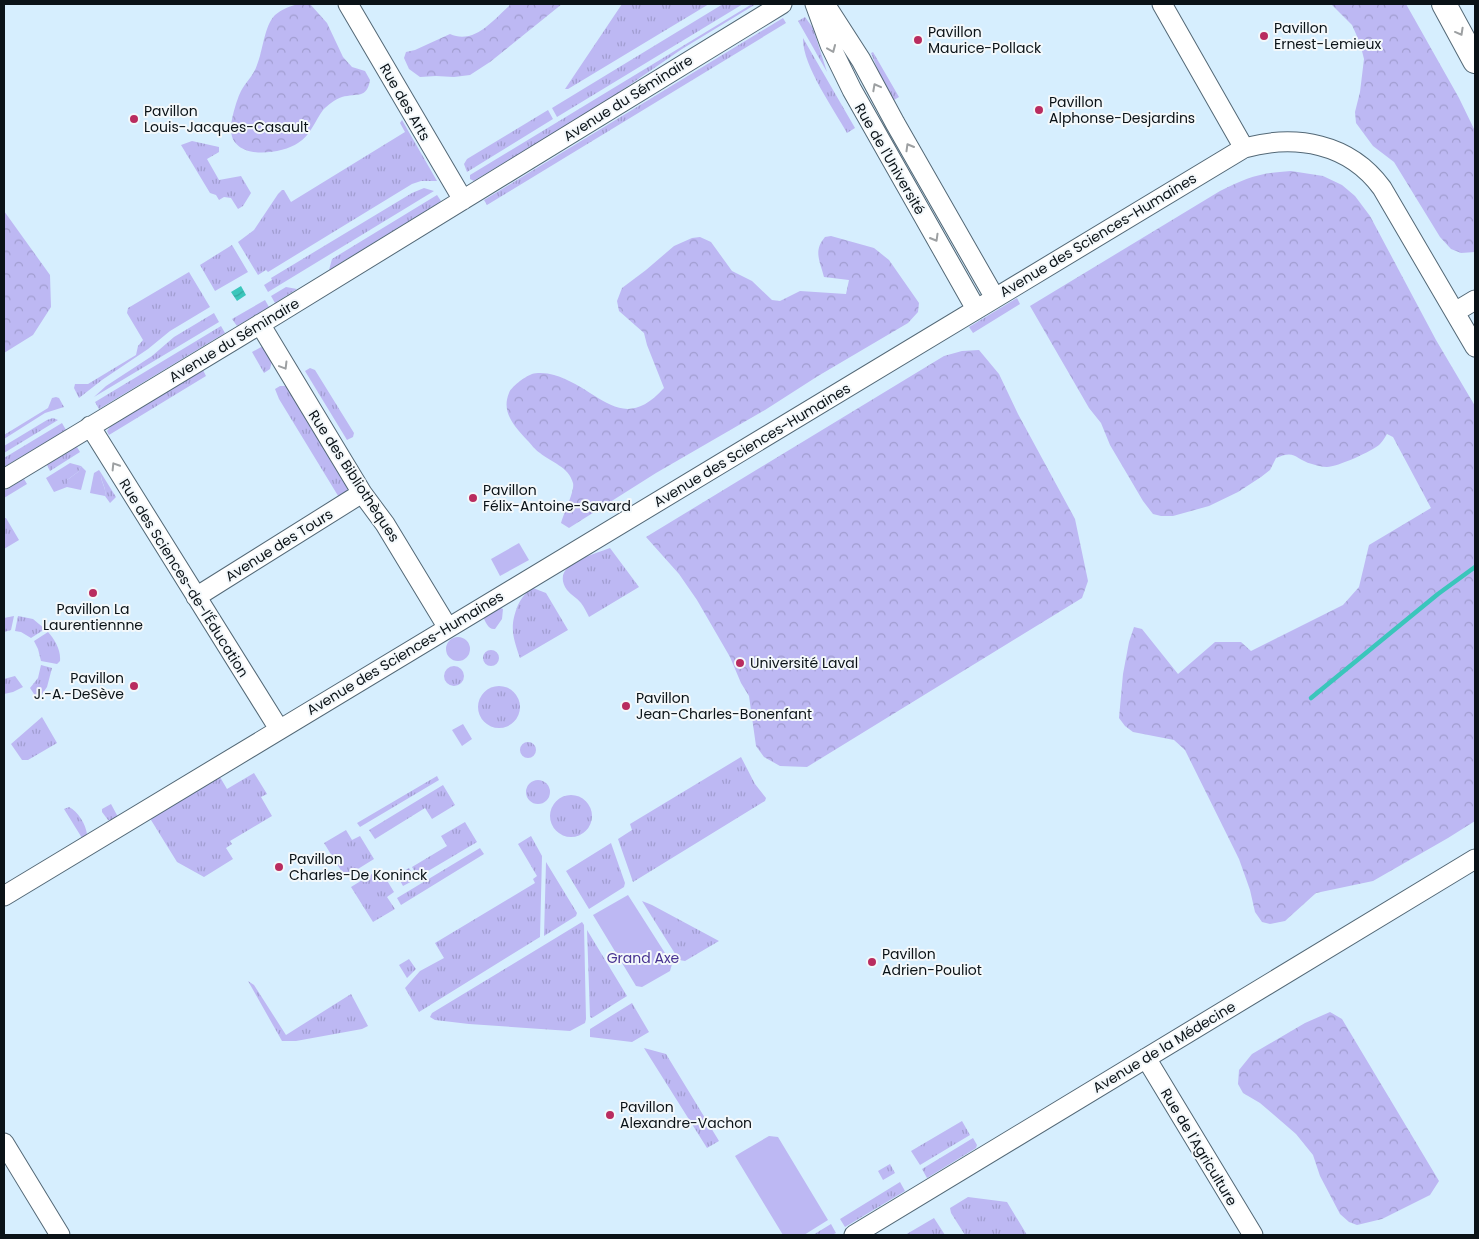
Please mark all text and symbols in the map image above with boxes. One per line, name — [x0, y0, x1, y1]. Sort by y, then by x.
place label: Pavillon Ernest-Lemieux — [1274, 18, 1381, 54]
place label: Pavillon Maurice-Pollack — [928, 22, 1042, 58]
one-way arrow — [1453, 27, 1463, 36]
marker: Pavillon Ernest-Lemieux — [1258, 30, 1270, 42]
marker: Pavillon Maurice-Pollack — [912, 34, 924, 46]
one-way arrow — [826, 44, 837, 53]
street label: Avenue du Séminaire — [560, 50, 697, 146]
street label: Rue des Arts — [375, 60, 435, 144]
one-way arrow — [872, 84, 882, 93]
place label: Pavillon Alphonse-Desjardins — [1049, 92, 1195, 128]
street label: Rue de l'Université — [850, 100, 930, 219]
place label: Pavillon Louis-Jacques-Casault — [144, 101, 309, 137]
marker: Pavillon Alphonse-Desjardins — [1033, 104, 1045, 116]
marker: Pavillon Louis-Jacques-Casault — [128, 113, 140, 125]
one-way arrow — [905, 143, 915, 152]
street label: Avenue des Sciences-Humaines — [996, 168, 1200, 302]
one-way arrow — [929, 232, 939, 241]
street label: Avenue du Séminaire — [165, 293, 303, 387]
one-way arrow — [278, 360, 288, 369]
street label: Avenue des Sciences-Humaines — [650, 378, 854, 512]
street label: Rue des Bibliothèques — [304, 406, 404, 546]
one-way arrow — [111, 463, 121, 472]
street label: Rue des Sciences-de-l'Éducation — [114, 475, 254, 681]
place label: Pavillon Félix-Antoine-Savard — [483, 480, 631, 516]
marker: Pavillon Félix-Antoine-Savard — [467, 492, 479, 504]
street label: Avenue des Tours — [221, 504, 337, 586]
street label: Avenue des Sciences-Humaines — [303, 586, 507, 720]
marker: Pavillon La Laurentiennne — [87, 587, 99, 599]
place label: Pavillon La Laurentiennne — [43, 599, 143, 635]
place label: Université Laval — [750, 653, 858, 673]
marker: Université Laval — [734, 657, 746, 669]
place label: Pavillon J.-A.-DeSève — [34, 668, 124, 704]
marker: Pavillon J.-A.-DeSève — [128, 680, 140, 692]
place label: Pavillon Jean-Charles-Bonenfant — [636, 688, 812, 724]
marker: Pavillon Jean-Charles-Bonenfant — [620, 700, 632, 712]
place label: Pavillon Charles-De Koninck — [289, 849, 428, 885]
marker: Pavillon Charles-De Koninck — [273, 861, 285, 873]
place label: Pavillon Adrien-Pouliot — [882, 944, 982, 980]
park label: Grand Axe — [607, 948, 680, 968]
marker: Pavillon Adrien-Pouliot — [866, 956, 878, 968]
street label: Avenue de la Médecine — [1089, 996, 1239, 1098]
street label: Rue de l'Agriculture — [1156, 1084, 1242, 1210]
place label: Pavillon Alexandre-Vachon — [620, 1097, 752, 1133]
marker: Pavillon Alexandre-Vachon — [604, 1109, 616, 1121]

